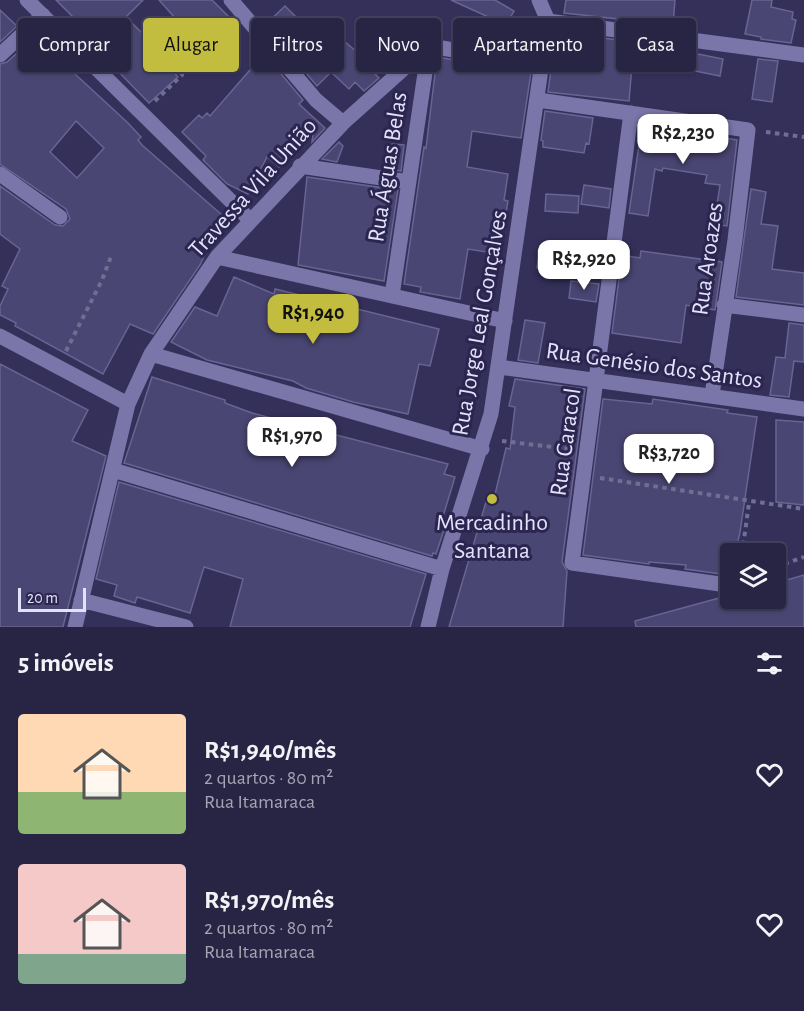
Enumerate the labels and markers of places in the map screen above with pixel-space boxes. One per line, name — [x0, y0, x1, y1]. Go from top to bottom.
pin: R$2,230 — [628, 114, 738, 165]
pin: R$2,920 — [529, 240, 639, 291]
pin: R$1,940 — [258, 294, 368, 345]
pin: R$1,970 — [237, 417, 347, 468]
pin: R$3,720 — [614, 434, 724, 485]
marker: Mercadinho Santana — [485, 492, 499, 506]
place label: Mercadinho Santana — [436, 511, 548, 563]

